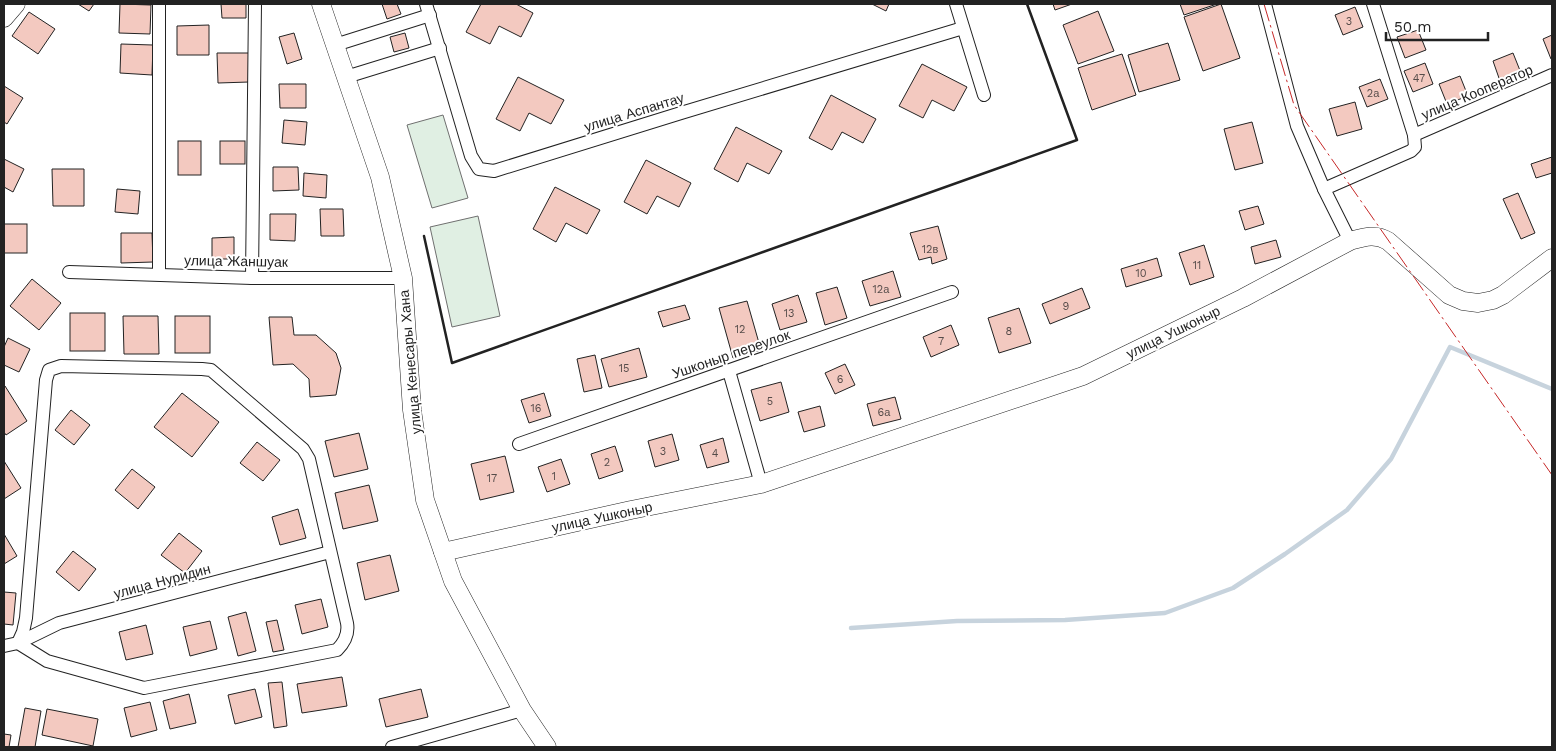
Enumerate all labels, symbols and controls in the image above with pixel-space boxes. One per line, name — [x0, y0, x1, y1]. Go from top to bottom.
scale bar — [1386, 10, 1488, 42]
house number: 3 — [1346, 15, 1352, 28]
text: 50 m — [1394, 18, 1431, 36]
street label: улица Кооператор — [1419, 61, 1535, 123]
house number: 47 — [1413, 72, 1425, 85]
house number: 2а — [1367, 87, 1380, 100]
street label: улица Аспантау — [582, 89, 686, 135]
house number: 12в — [922, 243, 938, 256]
street label: улица Жаншуак — [184, 252, 289, 270]
house number: 11 — [1193, 259, 1201, 272]
house number: 10 — [1135, 267, 1147, 280]
house number: 12а — [873, 283, 890, 296]
street label: улица Кенесары Хана — [396, 289, 424, 435]
house number: 9 — [1063, 300, 1070, 313]
street label: улица Ушконыр — [1123, 302, 1223, 362]
house number: 13 — [784, 307, 794, 320]
house number: 12 — [735, 323, 745, 336]
house number: 8 — [1006, 325, 1013, 338]
street label: Ушконыр переулок — [670, 326, 793, 382]
house number: 7 — [938, 335, 944, 348]
house number: 15 — [619, 362, 629, 375]
house number: 6 — [837, 373, 844, 386]
house number: 5 — [767, 395, 773, 408]
house number: 16 — [531, 402, 542, 415]
house number: 6а — [878, 406, 891, 419]
house number: 3 — [660, 445, 666, 458]
house number: 4 — [712, 447, 719, 460]
house number: 2 — [604, 456, 610, 469]
house number: 1 — [552, 470, 556, 483]
house number: 17 — [487, 472, 497, 485]
street label: улица Ушконыр — [550, 498, 654, 535]
street label: улица Нуридин — [112, 560, 212, 602]

